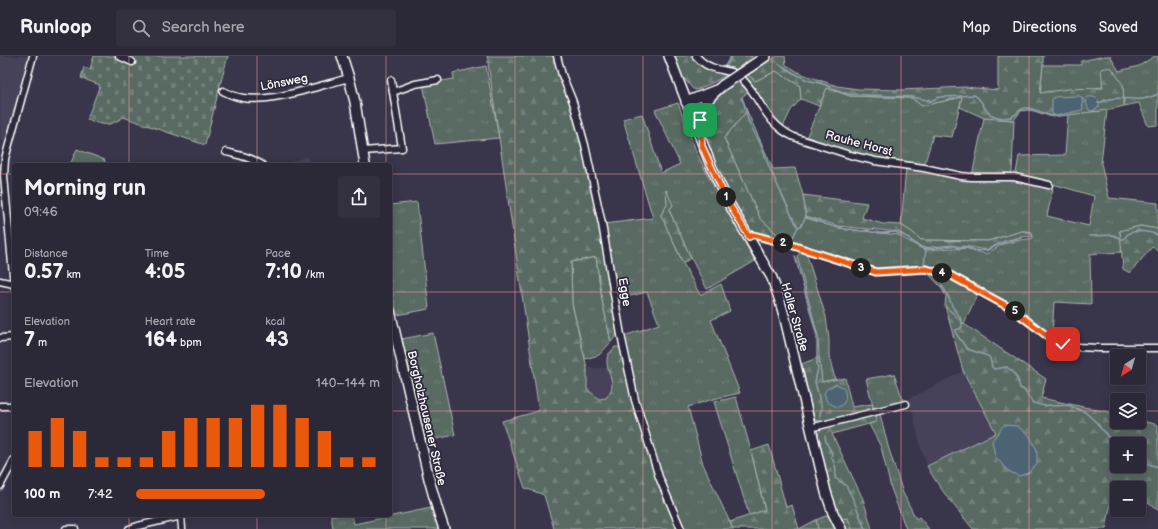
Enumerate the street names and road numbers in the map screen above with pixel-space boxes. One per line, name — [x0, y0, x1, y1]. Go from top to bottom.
street label: Lönsweg — [259, 71, 309, 94]
street label: Rauhe Horst — [824, 127, 894, 160]
street label: Egge — [615, 277, 634, 308]
street label: Haller Straße — [778, 281, 812, 353]
street label: Borgholzhausener Straße — [404, 349, 449, 487]

